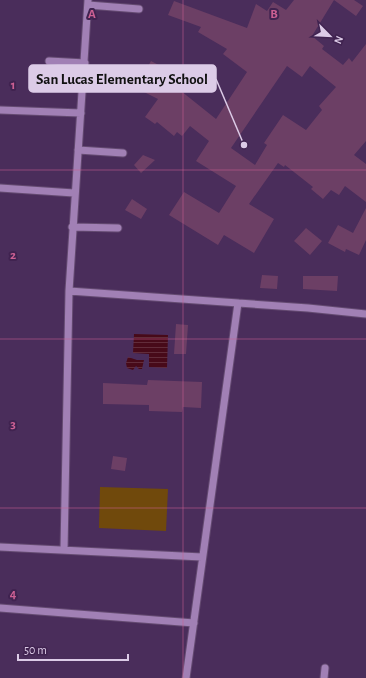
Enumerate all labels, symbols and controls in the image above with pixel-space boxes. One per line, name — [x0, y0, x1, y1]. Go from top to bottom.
text: A — [88, 8, 96, 21]
text: B — [270, 8, 278, 21]
north arrow — [310, 16, 350, 56]
text: N — [332, 34, 345, 46]
callout: San Lucas Elementary School — [29, 65, 216, 92]
text: San Lucas Elementary School — [36, 72, 208, 87]
text: 1 — [11, 79, 15, 92]
text: 2 — [10, 249, 16, 262]
text: 3 — [10, 418, 16, 431]
text: 4 — [10, 588, 17, 601]
scale bar — [18, 636, 128, 662]
text: 50 m — [24, 644, 47, 656]

